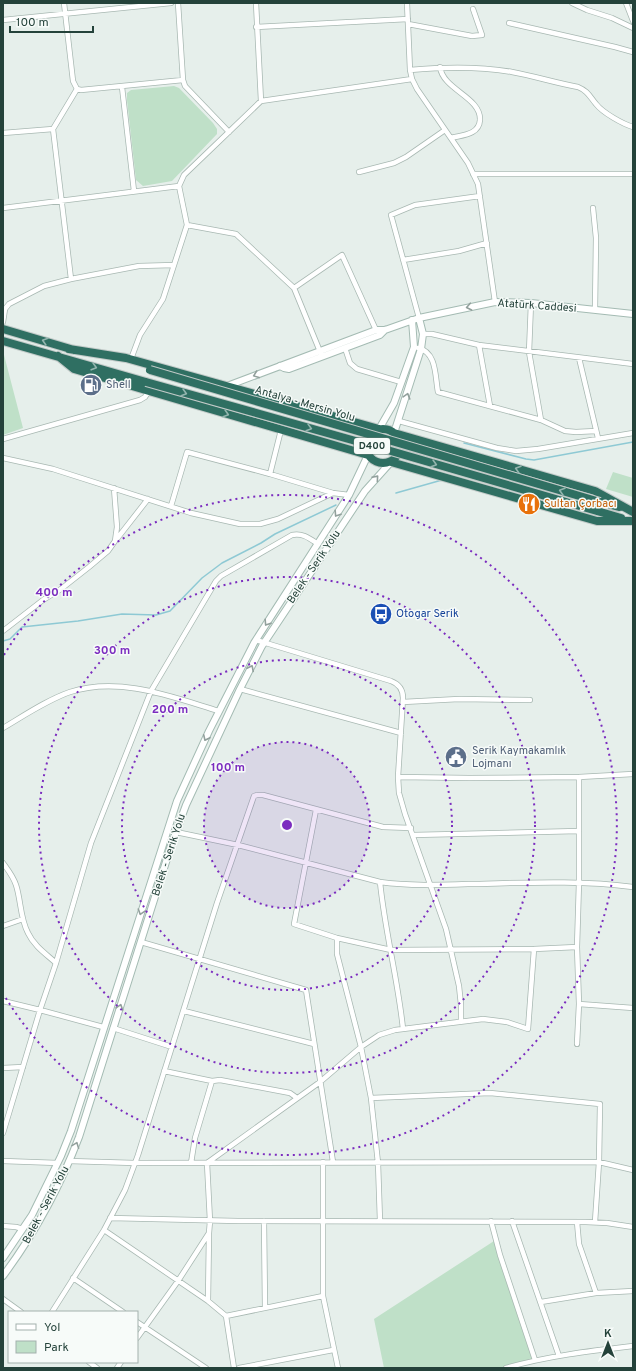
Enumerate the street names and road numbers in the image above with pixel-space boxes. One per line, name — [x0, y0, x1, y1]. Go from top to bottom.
street label: Atatürk Caddesi — [497, 296, 577, 316]
street label: Antalya - Mersin Yolu — [253, 383, 357, 425]
road number: D400 — [354, 438, 390, 454]
street label: Belek - Serik Yolu — [284, 527, 344, 607]
street label: Belek - Serik Yolu — [149, 812, 189, 898]
street label: Belek - Serik Yolu — [20, 1164, 72, 1246]

